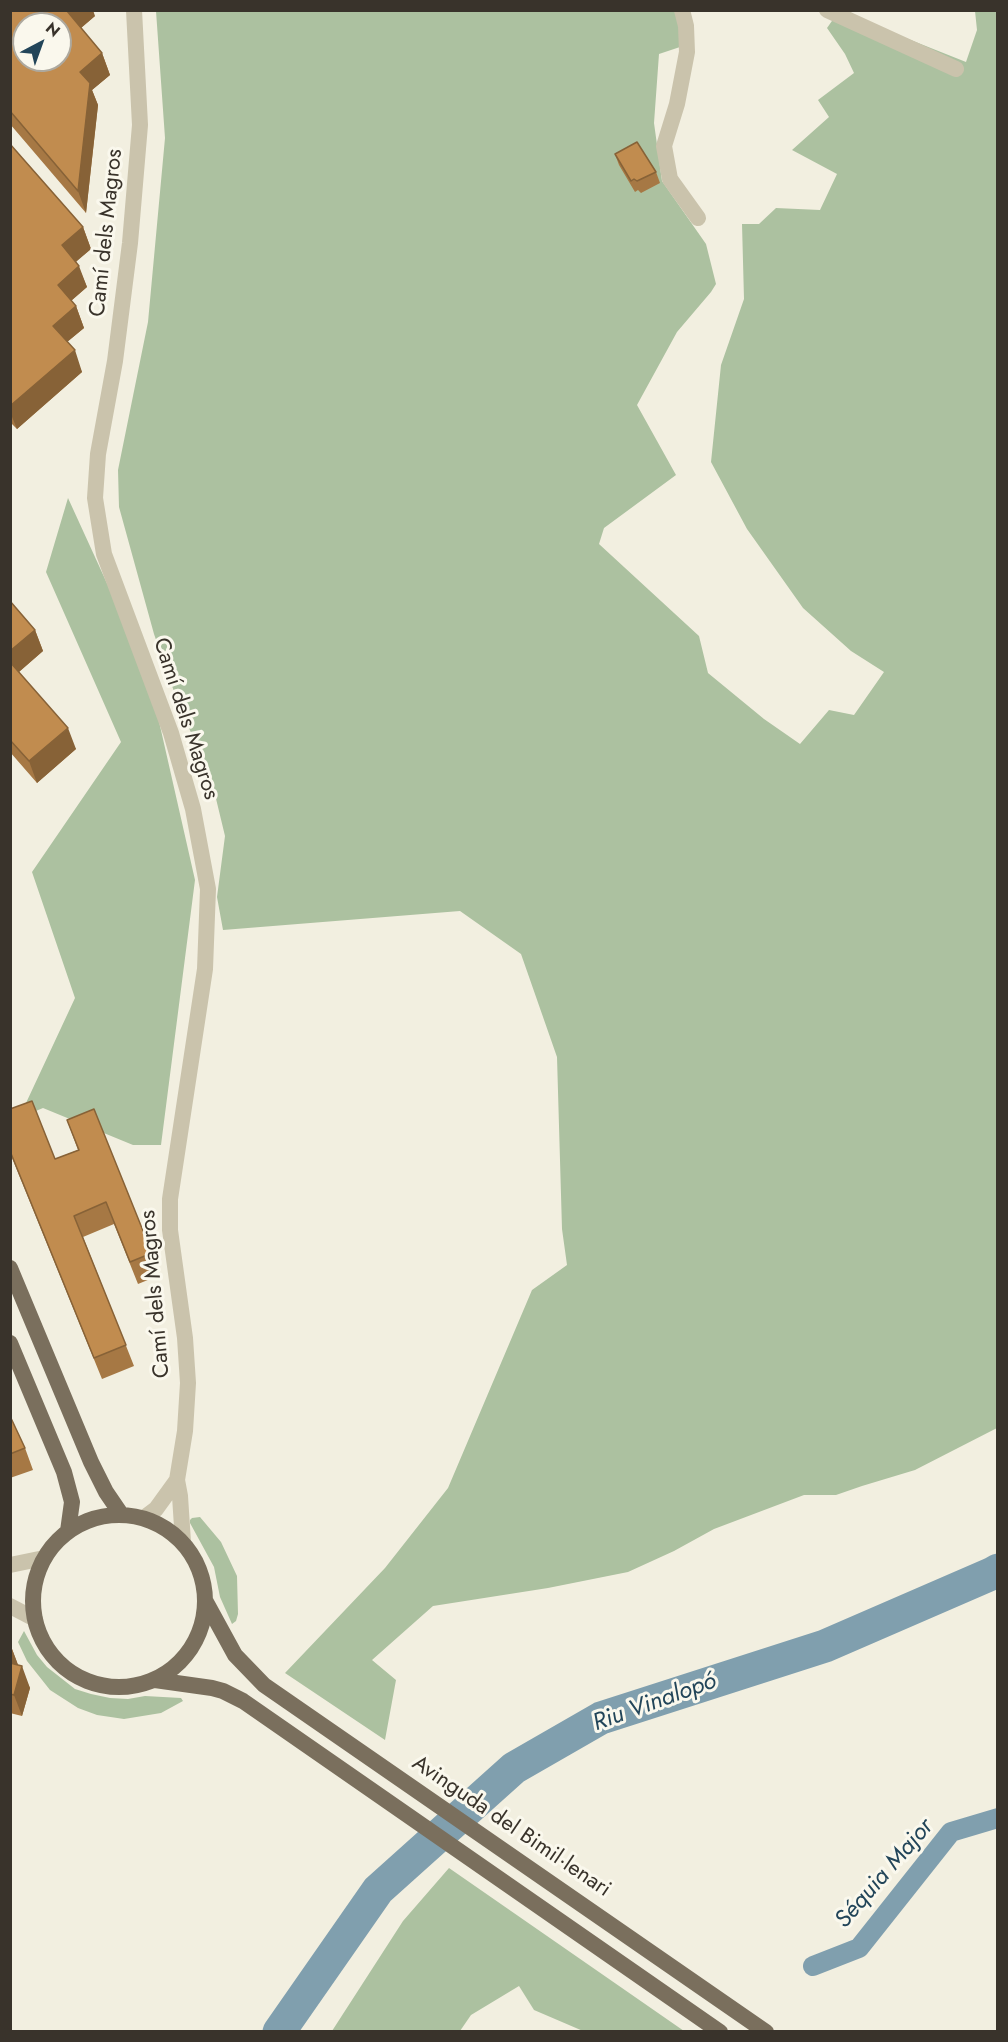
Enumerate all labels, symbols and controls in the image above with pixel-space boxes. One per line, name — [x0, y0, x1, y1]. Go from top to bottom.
north arrow — [12, 12, 72, 72]
text: N — [40, 17, 65, 42]
street label: Camí dels Magros — [85, 148, 129, 318]
street label: Camí dels Magros — [146, 635, 224, 803]
street label: Camí dels Magros — [136, 1209, 176, 1379]
water label: Riu Vinalopó — [589, 1667, 721, 1739]
street label: Avinguda del Bimil·lenari — [407, 1751, 615, 1903]
water label: Séquia Major — [830, 1813, 940, 1935]

